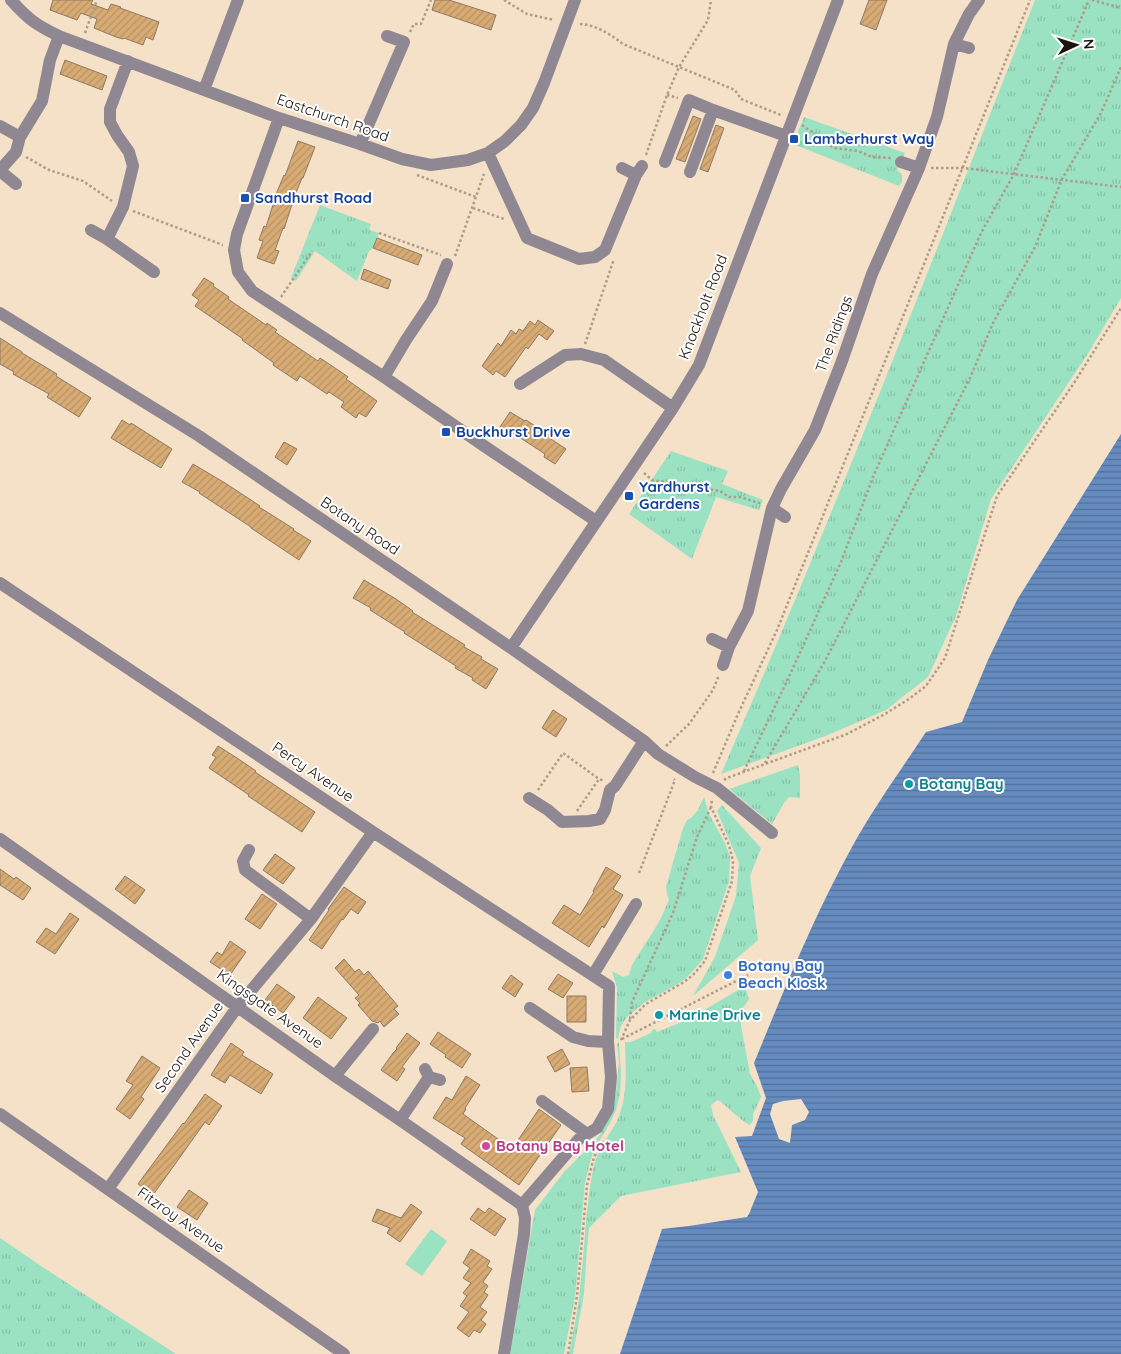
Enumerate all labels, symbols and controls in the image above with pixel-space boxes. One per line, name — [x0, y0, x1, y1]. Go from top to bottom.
north arrow — [1051, 20, 1101, 70]
text: N — [1080, 38, 1098, 50]
street label: Eastchurch Road — [275, 89, 392, 146]
place label: Lamberhurst Way — [804, 129, 934, 148]
marker: Lamberhurst Way — [788, 133, 800, 145]
place label: Sandhurst Road — [255, 188, 372, 207]
marker: Sandhurst Road — [239, 192, 251, 204]
street label: Knockholt Road — [674, 252, 731, 362]
street label: The Ridings — [811, 293, 856, 375]
place label: Buckhurst Drive — [456, 422, 571, 441]
marker: Buckhurst Drive — [440, 426, 452, 438]
place label: Yardhurst Gardens — [639, 477, 710, 513]
marker: Yardhurst Gardens — [623, 490, 635, 502]
street label: Botany Road — [317, 492, 403, 559]
street label: Percy Avenue — [269, 737, 358, 806]
place label: Botany Bay — [919, 774, 1004, 793]
marker: Botany Bay — [903, 778, 915, 790]
place label: Botany Bay Beach Kiosk — [738, 956, 825, 992]
street label: Kingsgate Avenue — [213, 965, 327, 1052]
marker: Botany Bay Beach Kiosk — [722, 969, 734, 981]
street label: Second Avenue — [150, 997, 227, 1096]
place label: Marine Drive — [669, 1005, 761, 1024]
marker: Marine Drive — [653, 1009, 665, 1021]
place label: Botany Bay Hotel — [496, 1136, 624, 1155]
marker: Botany Bay Hotel — [480, 1140, 492, 1152]
street label: Fitzroy Avenue — [134, 1182, 229, 1257]

